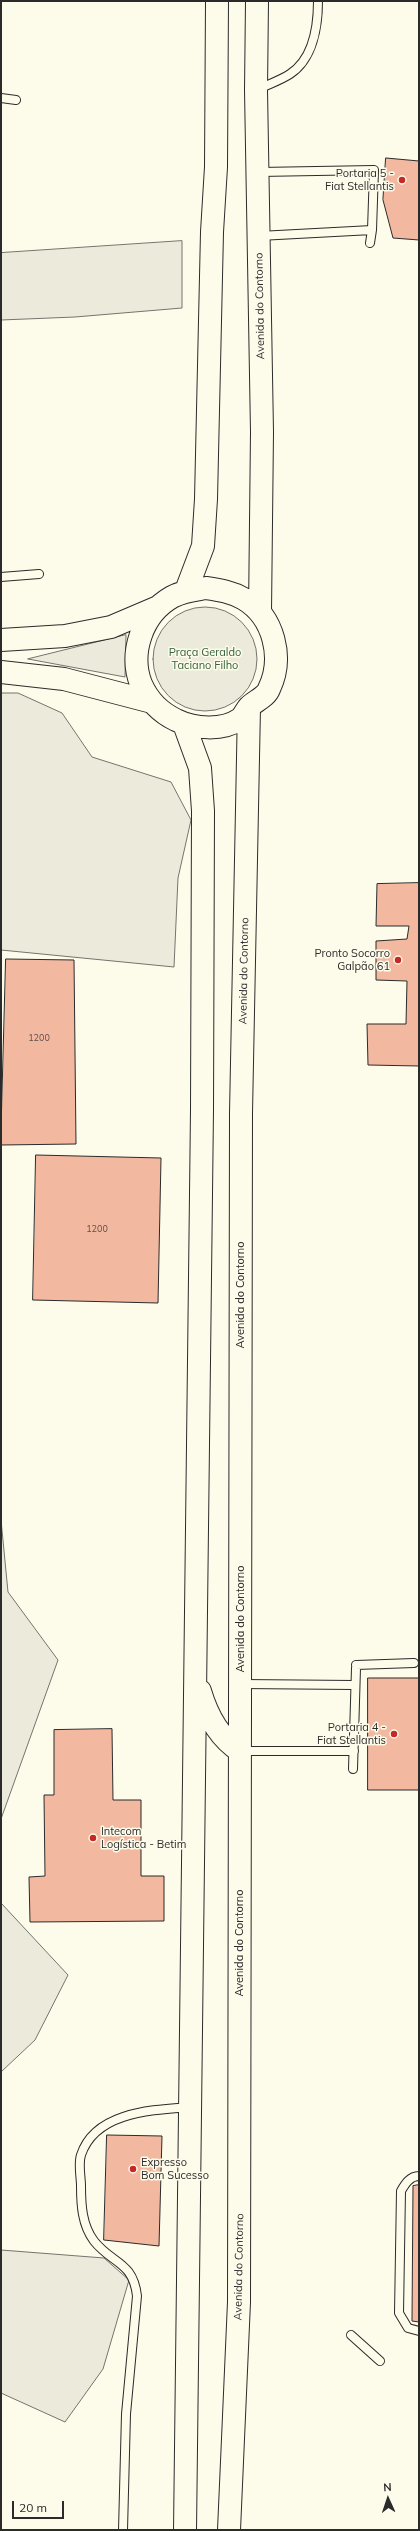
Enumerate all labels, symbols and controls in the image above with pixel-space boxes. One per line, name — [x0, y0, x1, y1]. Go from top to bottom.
place label: Portaria 5 - Fiat Stellantis — [325, 167, 394, 193]
marker: Portaria 5 - Fiat Stellantis — [397, 175, 407, 185]
street label: Avenida do Contorno — [252, 252, 268, 360]
park label: Praça Geraldo Taciano Filho — [169, 646, 241, 672]
street label: Avenida do Contorno — [236, 917, 252, 1025]
place label: Pronto Socorro Galpão 61 — [314, 947, 390, 973]
marker: Pronto Socorro Galpão 61 — [393, 955, 403, 965]
house number: 1200 — [28, 1033, 50, 1043]
house number: 1200 — [86, 1224, 108, 1234]
street label: Avenida do Contorno — [234, 1241, 248, 1349]
street label: Avenida do Contorno — [234, 1565, 248, 1673]
place label: Portaria 4 - Fiat Stellantis — [317, 1721, 386, 1747]
marker: Portaria 4 - Fiat Stellantis — [389, 1729, 399, 1739]
place label: Intecom Logística - Betim — [101, 1825, 186, 1851]
marker: Intecom Logística - Betim — [88, 1833, 98, 1843]
street label: Avenida do Contorno — [233, 1889, 247, 1997]
place label: Expresso Bom Sucesso — [141, 2156, 209, 2182]
marker: Expresso Bom Sucesso — [128, 2164, 138, 2174]
street label: Avenida do Contorno — [231, 2213, 247, 2321]
north arrow — [368, 2479, 408, 2519]
text: N — [383, 2480, 392, 2494]
scale bar — [14, 2493, 66, 2519]
text: 20 m — [19, 2500, 47, 2515]

